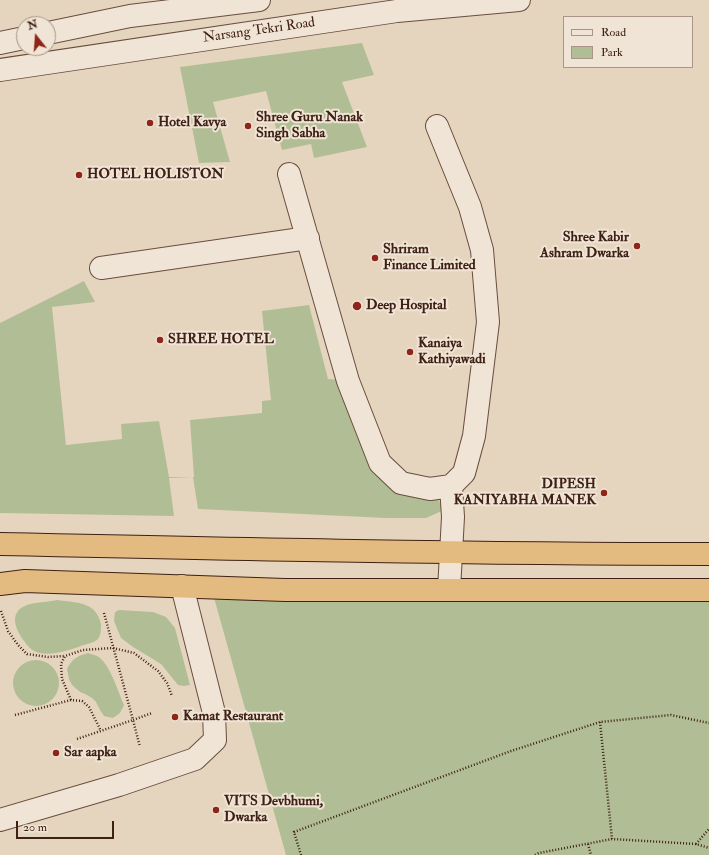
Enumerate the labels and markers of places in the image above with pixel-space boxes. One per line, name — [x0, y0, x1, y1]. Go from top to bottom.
place label: Shree Guru Nanak Singh Sabha — [256, 110, 363, 142]
place label: Hotel Kavya — [158, 115, 226, 131]
marker: Hotel Kavya — [145, 118, 155, 128]
marker: Shree Guru Nanak Singh Sabha — [243, 121, 253, 131]
place label: HOTEL HOLISTON — [87, 167, 224, 183]
marker: HOTEL HOLISTON — [74, 170, 84, 180]
place label: Shree Kabir Ashram Dwarka — [540, 230, 629, 262]
marker: Shree Kabir Ashram Dwarka — [632, 241, 642, 251]
place label: Shriram Finance Limited — [383, 242, 476, 274]
marker: Shriram Finance Limited — [370, 253, 380, 263]
place label: Deep Hospital — [366, 298, 446, 314]
marker: Deep Hospital — [351, 300, 363, 312]
place label: SHREE HOTEL — [168, 332, 274, 348]
marker: SHREE HOTEL — [155, 335, 165, 345]
place label: Kanaiya Kathiyawadi — [418, 336, 486, 368]
marker: Kanaiya Kathiyawadi — [405, 347, 415, 357]
place label: DIPESH KANIYABHA MANEK — [454, 477, 596, 510]
marker: DIPESH KANIYABHA MANEK — [599, 488, 609, 498]
place label: Kamat Restaurant — [183, 709, 283, 725]
marker: Kamat Restaurant — [170, 712, 180, 722]
place label: Sar aapka — [64, 745, 117, 761]
marker: Sar aapka — [51, 748, 61, 758]
place label: VITS Devbhumi, Dwarka — [224, 794, 323, 826]
marker: VITS Devbhumi, Dwarka — [211, 805, 221, 815]

